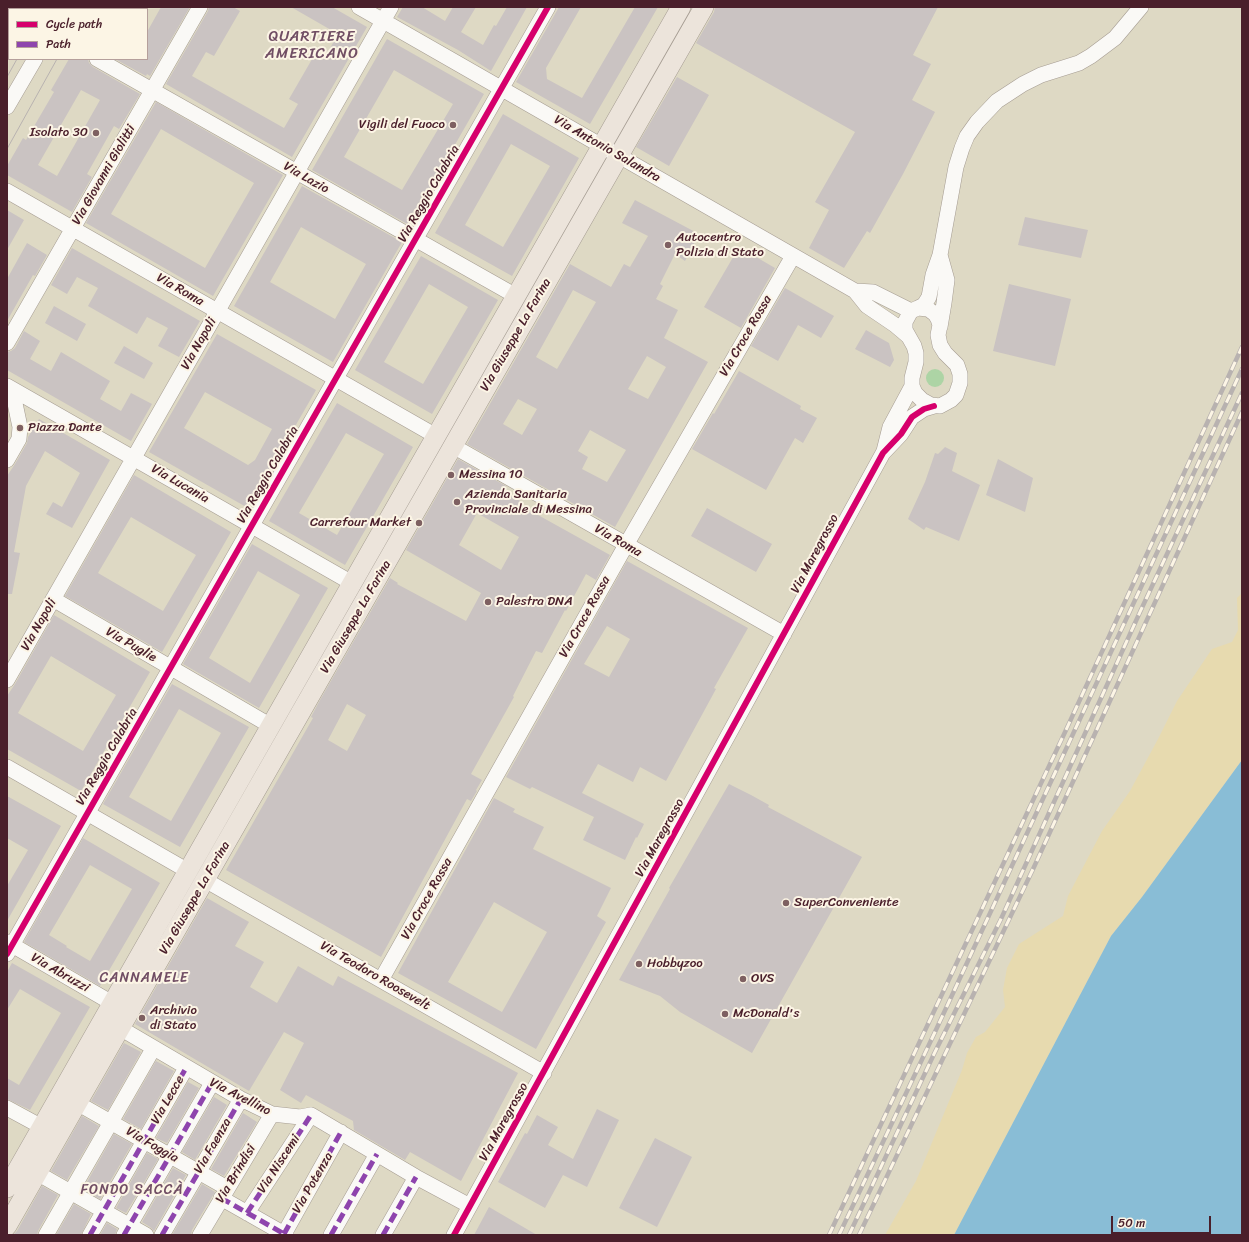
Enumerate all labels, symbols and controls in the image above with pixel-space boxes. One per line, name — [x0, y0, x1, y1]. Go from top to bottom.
legend — [8, 8, 148, 60]
text: Cycle path — [46, 13, 102, 35]
district label: QUARTIERE AMERICANO — [266, 28, 358, 63]
text: Path — [46, 33, 71, 55]
street label: Via Antonio Salandra — [551, 112, 663, 186]
place label: Vigili del Fuoco — [359, 117, 445, 133]
marker: Vigili del Fuoco — [448, 120, 458, 130]
street label: Via Giovanni Giolitti — [69, 122, 139, 228]
place label: Isolato 30 — [30, 125, 88, 141]
marker: Isolato 30 — [91, 128, 101, 138]
street label: Via Reggio Calabria — [395, 143, 463, 245]
street label: Via Lazio — [280, 159, 332, 197]
place label: Autocentro Polizia di Stato — [676, 230, 764, 261]
marker: Autocentro Polizia di Stato — [663, 240, 673, 250]
street label: Via Roma — [153, 270, 207, 310]
street label: Via Giuseppe La Farina — [477, 276, 555, 394]
street label: Via Croce Rossa — [717, 293, 775, 379]
street label: Via Napoli — [178, 315, 220, 373]
place label: Piazza Dante — [28, 420, 102, 436]
marker: Piazza Dante — [15, 423, 25, 433]
street label: Via Reggio Calabria — [234, 424, 302, 526]
street label: Via Lucania — [148, 461, 212, 507]
place label: Messina 10 — [459, 467, 523, 483]
marker: Messina 10 — [446, 470, 456, 480]
place label: Azienda Sanitaria Provinciale di Messina — [465, 487, 592, 518]
marker: Azienda Sanitaria Provinciale di Messina — [452, 497, 462, 507]
street label: Via Maregrosso — [788, 512, 842, 596]
place label: Carrefour Market — [310, 515, 411, 531]
marker: Carrefour Market — [414, 518, 424, 528]
street label: Via Roma — [591, 521, 645, 561]
street label: Via Giuseppe La Farina — [317, 558, 395, 676]
street label: Via Croce Rossa — [556, 574, 614, 660]
place label: Palestra DNA — [496, 594, 573, 610]
street label: Via Napoli — [18, 596, 60, 654]
marker: Palestra DNA — [483, 597, 493, 607]
street label: Via Puglie — [103, 624, 159, 666]
street label: Via Reggio Calabria — [73, 706, 141, 808]
street label: Via Maregrosso — [632, 796, 688, 880]
street label: Via Giuseppe La Farina — [156, 839, 234, 957]
street label: Via Croce Rossa — [398, 856, 456, 942]
place label: SuperConveniente — [794, 895, 899, 911]
marker: SuperConveniente — [781, 898, 791, 908]
street label: Via Teodoro Roosevelt — [317, 938, 433, 1014]
street label: Via Abruzzi — [28, 950, 92, 996]
place label: Hobbyzoo — [647, 956, 703, 972]
marker: Hobbyzoo — [634, 959, 644, 969]
district label: CANNAMELE — [99, 970, 189, 986]
place label: OVS — [751, 971, 775, 987]
marker: OVS — [738, 974, 748, 984]
place label: Archivio di Stato — [150, 1003, 197, 1034]
place label: McDonald's — [733, 1006, 799, 1022]
marker: McDonald's — [720, 1009, 730, 1019]
marker: Archivio di Stato — [137, 1013, 147, 1023]
street label: Via Lecce — [148, 1073, 188, 1127]
street label: Via Avellino — [207, 1075, 273, 1119]
street label: Via Maregrosso — [476, 1080, 532, 1164]
street label: Via Faenza — [191, 1116, 235, 1176]
street label: Via Foggia — [123, 1124, 181, 1166]
street label: Via Niscemi — [254, 1132, 304, 1196]
street label: Via Brindisi — [212, 1142, 260, 1206]
street label: Via Potenza — [289, 1150, 337, 1216]
district label: FONDO SACCÀ — [81, 1182, 183, 1198]
scale bar — [1113, 1208, 1213, 1234]
text: 50 m — [1118, 1212, 1145, 1234]

